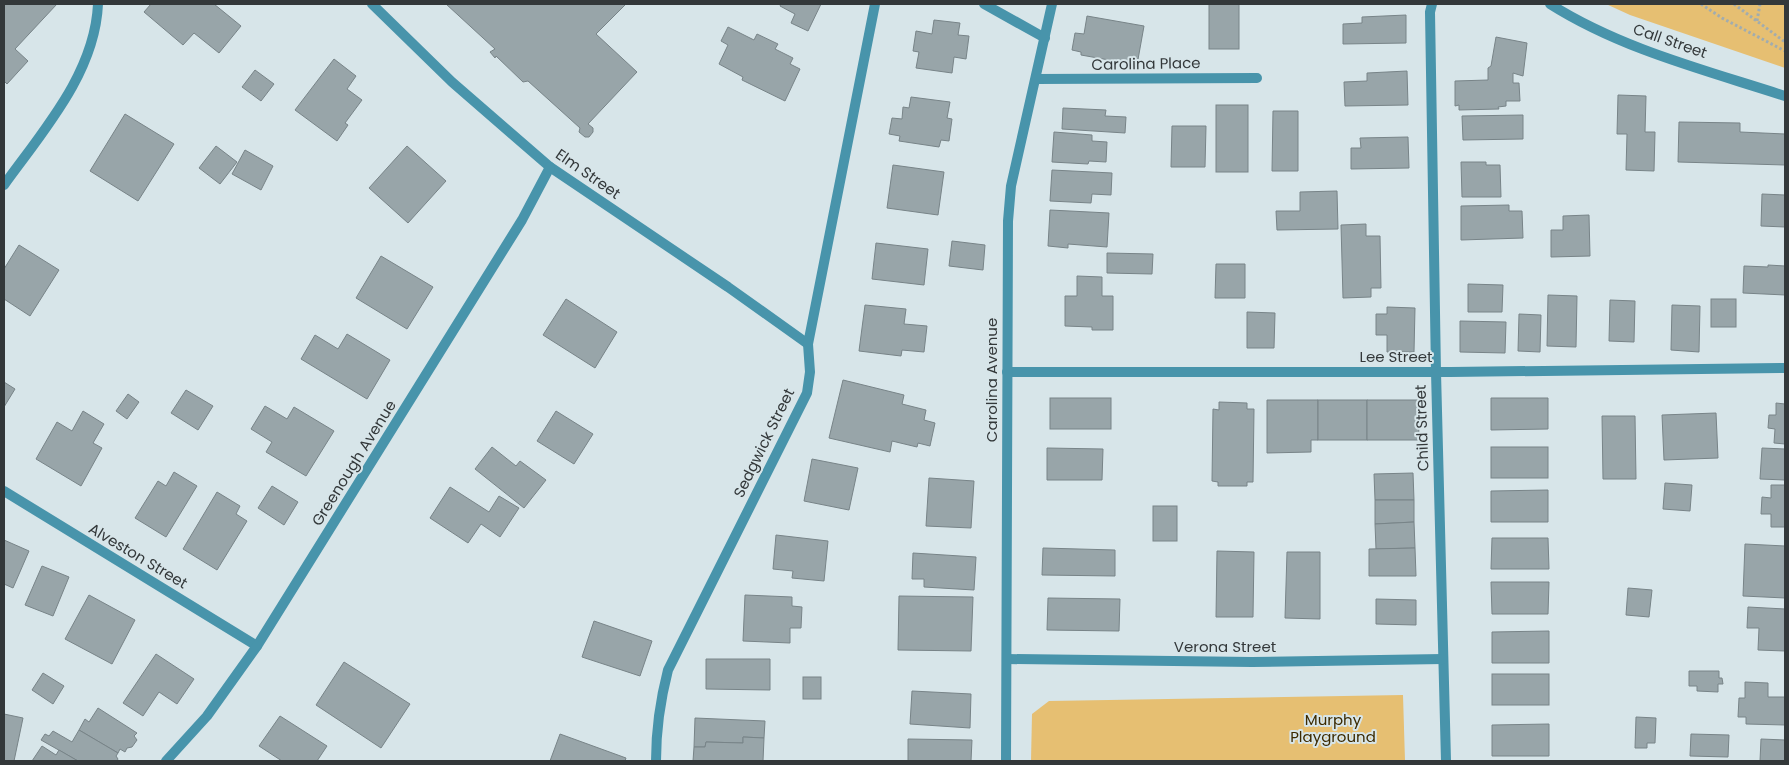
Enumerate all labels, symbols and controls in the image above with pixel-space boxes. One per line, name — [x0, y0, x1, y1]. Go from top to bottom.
street label: Call Street — [1630, 18, 1710, 63]
street label: Carolina Place — [1091, 52, 1201, 75]
street label: Elm Street — [552, 144, 625, 204]
street label: Carolina Avenue — [981, 318, 1002, 442]
street label: Lee Street — [1359, 346, 1433, 367]
street label: Child Street — [1409, 384, 1434, 472]
street label: Sedgwick Street — [728, 385, 799, 501]
street label: Greenough Avenue — [306, 396, 401, 530]
street label: Alveston Street — [85, 518, 192, 593]
street label: Verona Street — [1174, 636, 1276, 657]
park label: Murphy Playground — [1290, 709, 1376, 747]

